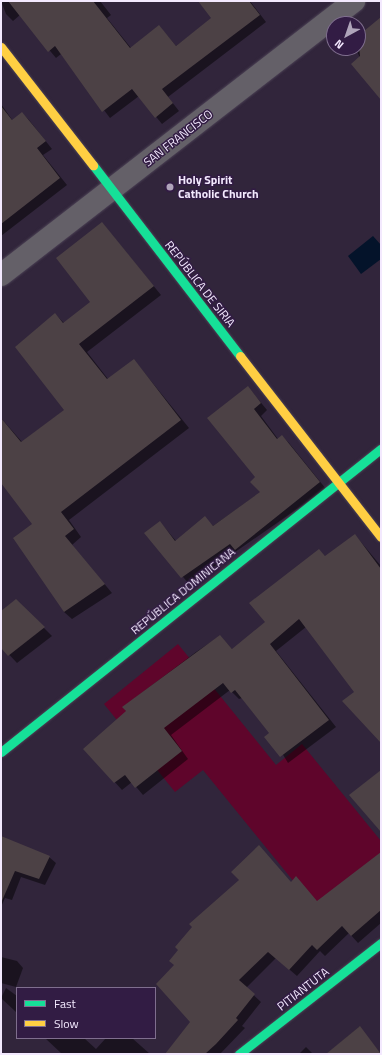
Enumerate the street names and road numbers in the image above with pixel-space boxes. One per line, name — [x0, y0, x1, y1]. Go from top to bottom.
street label: SAN FRANCISCO — [141, 107, 215, 169]
street label: REPÚBLICA DE SIRIA — [162, 238, 238, 330]
street label: REPÚBLICA DOMINICANA — [128, 545, 238, 637]
street label: PITIANTUTA — [274, 964, 332, 1014]

